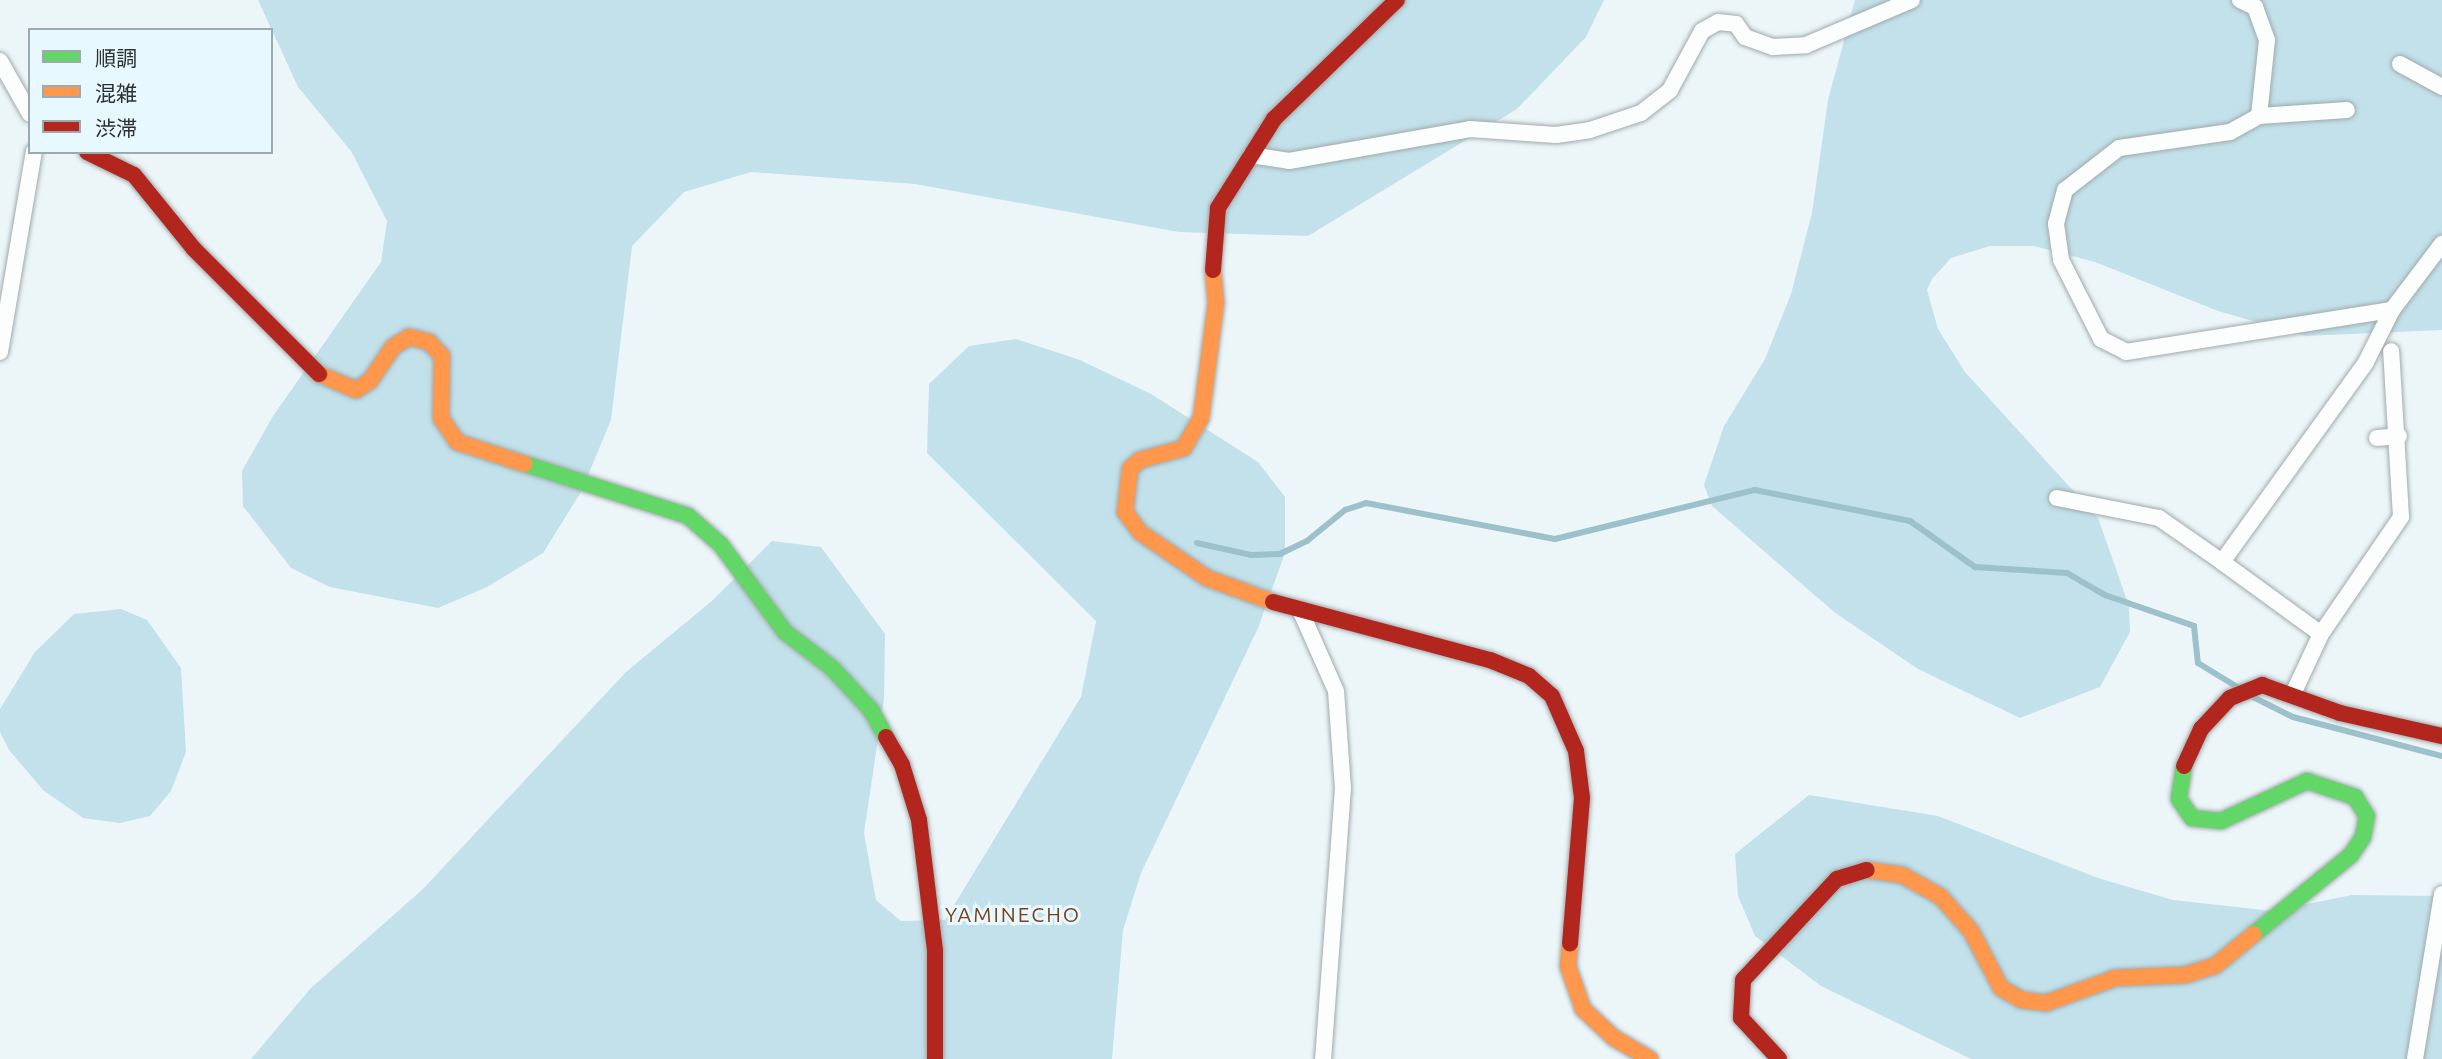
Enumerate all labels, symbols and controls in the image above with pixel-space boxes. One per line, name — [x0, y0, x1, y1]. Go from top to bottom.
legend — [28, 28, 273, 154]
text: 順調 — [95, 46, 137, 70]
text: 混雑 — [95, 81, 137, 105]
text: 渋滞 — [95, 116, 137, 140]
district label: YAMINECHO — [946, 901, 1080, 927]

